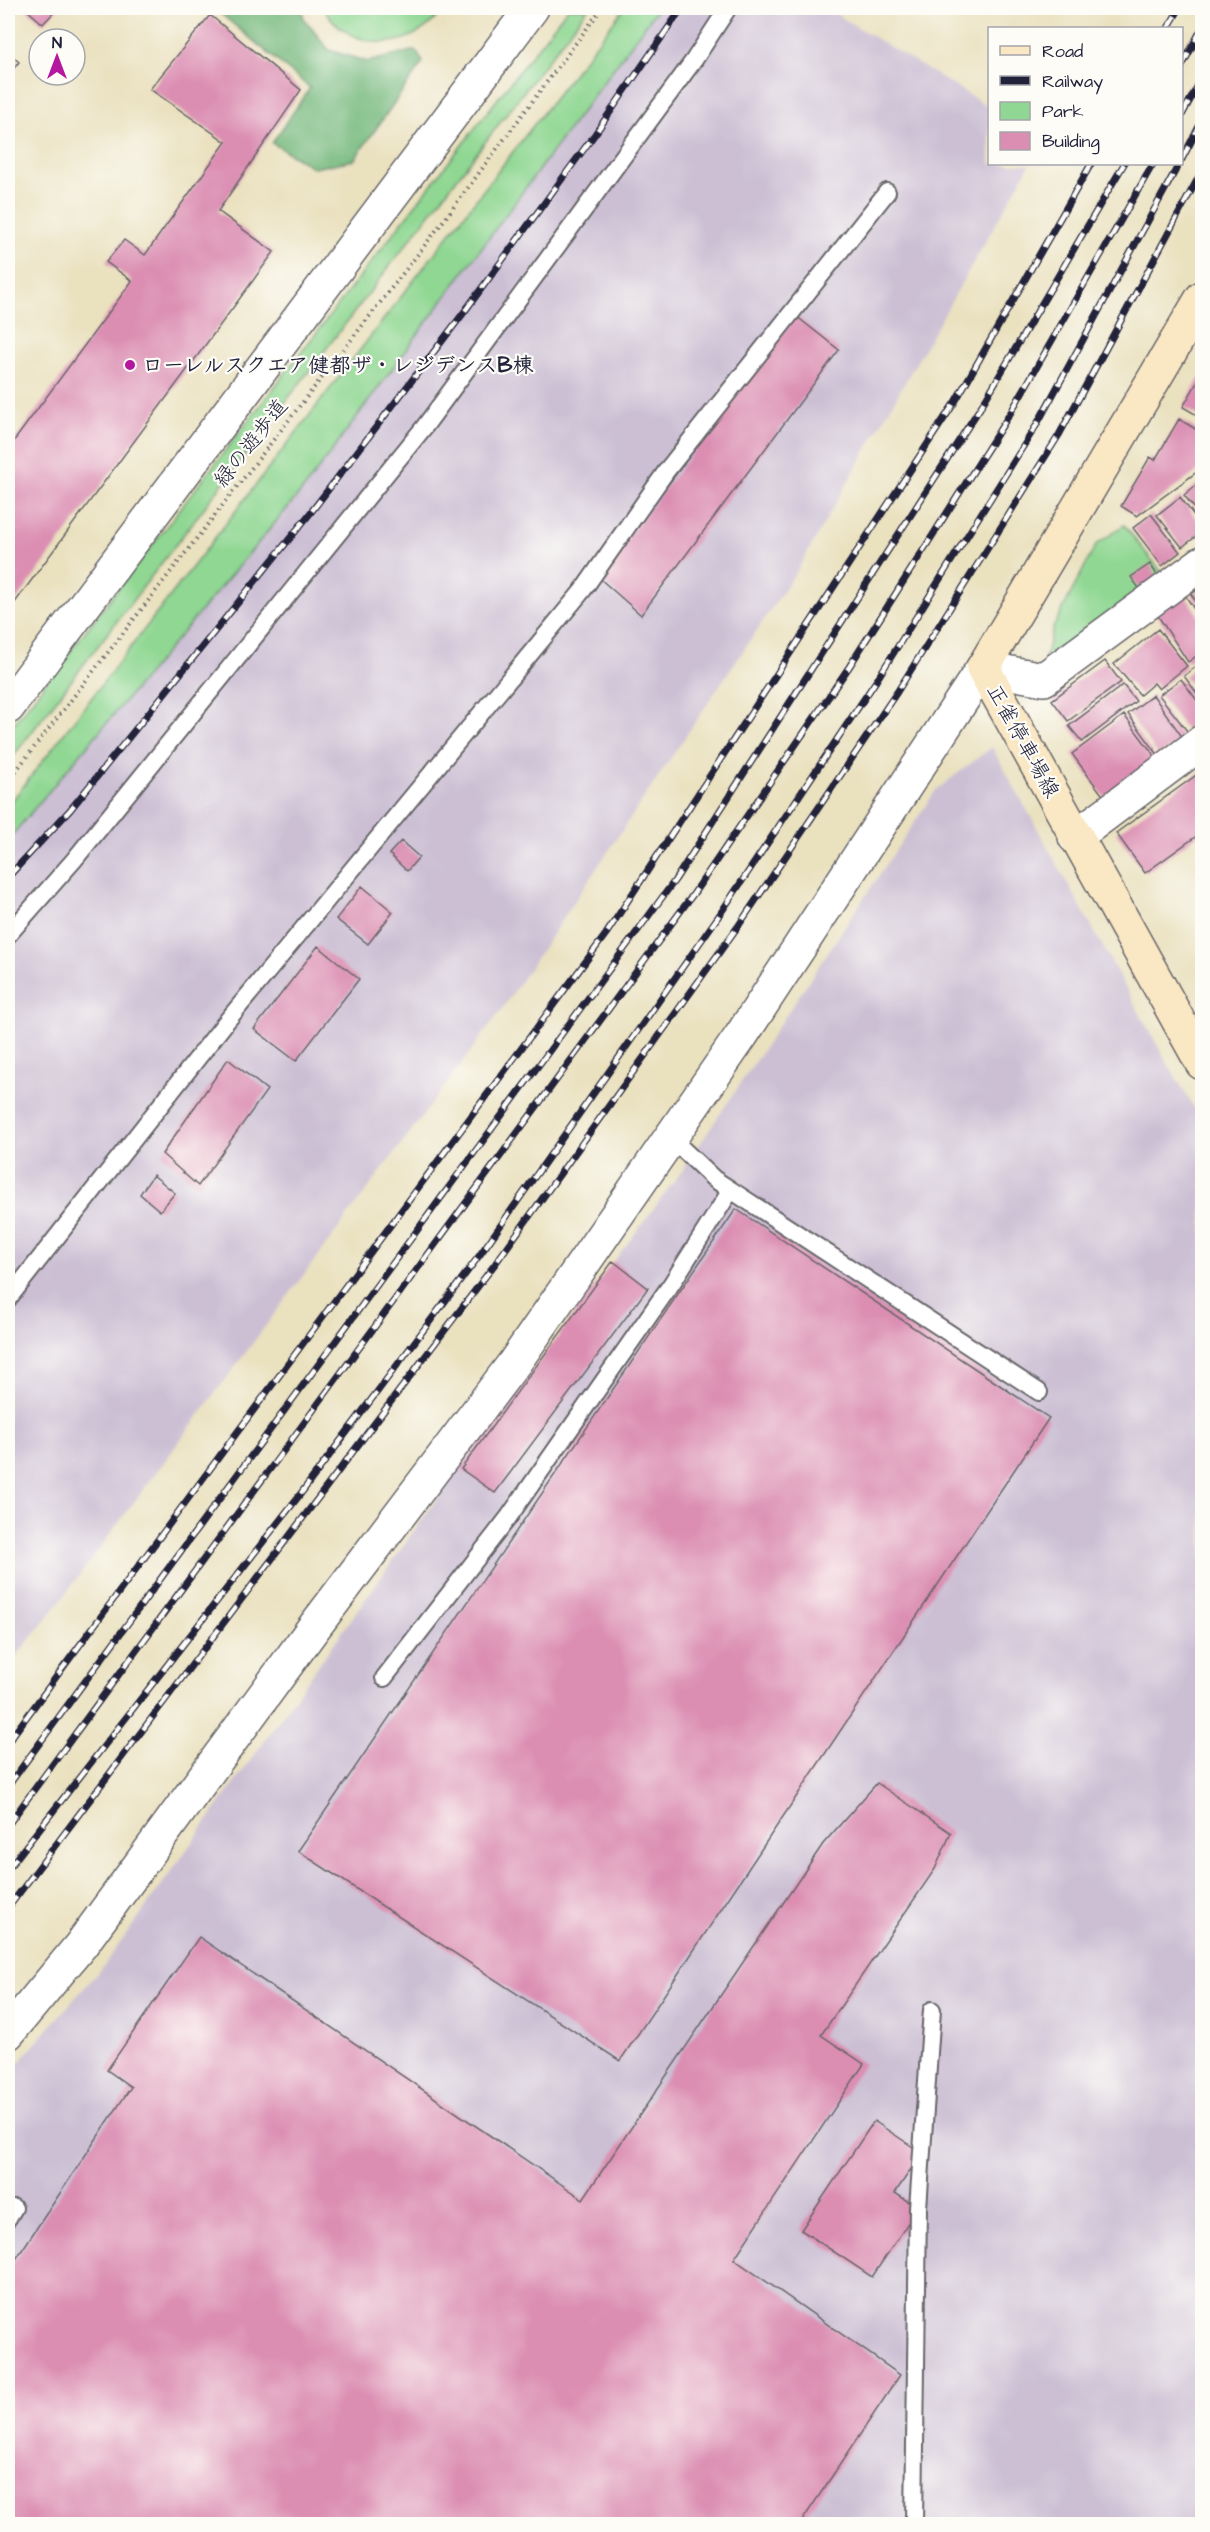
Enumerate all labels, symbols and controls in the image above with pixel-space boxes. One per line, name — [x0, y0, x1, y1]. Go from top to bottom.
north arrow — [27, 27, 87, 87]
legend — [988, 27, 1183, 165]
text: N — [52, 32, 62, 54]
text: Road — [1042, 39, 1083, 64]
text: Railway — [1042, 69, 1103, 95]
text: Park — [1042, 99, 1084, 124]
text: Building — [1042, 129, 1100, 155]
place label: ローレルスクエア健都ザ・レジデンスB棟 — [142, 351, 533, 380]
marker: ローレルスクエア健都ザ・レジデンスB棟 — [123, 358, 137, 372]
street label: 緑の遊歩道 — [207, 393, 295, 493]
street label: 正雀停車場線 — [980, 679, 1066, 803]

